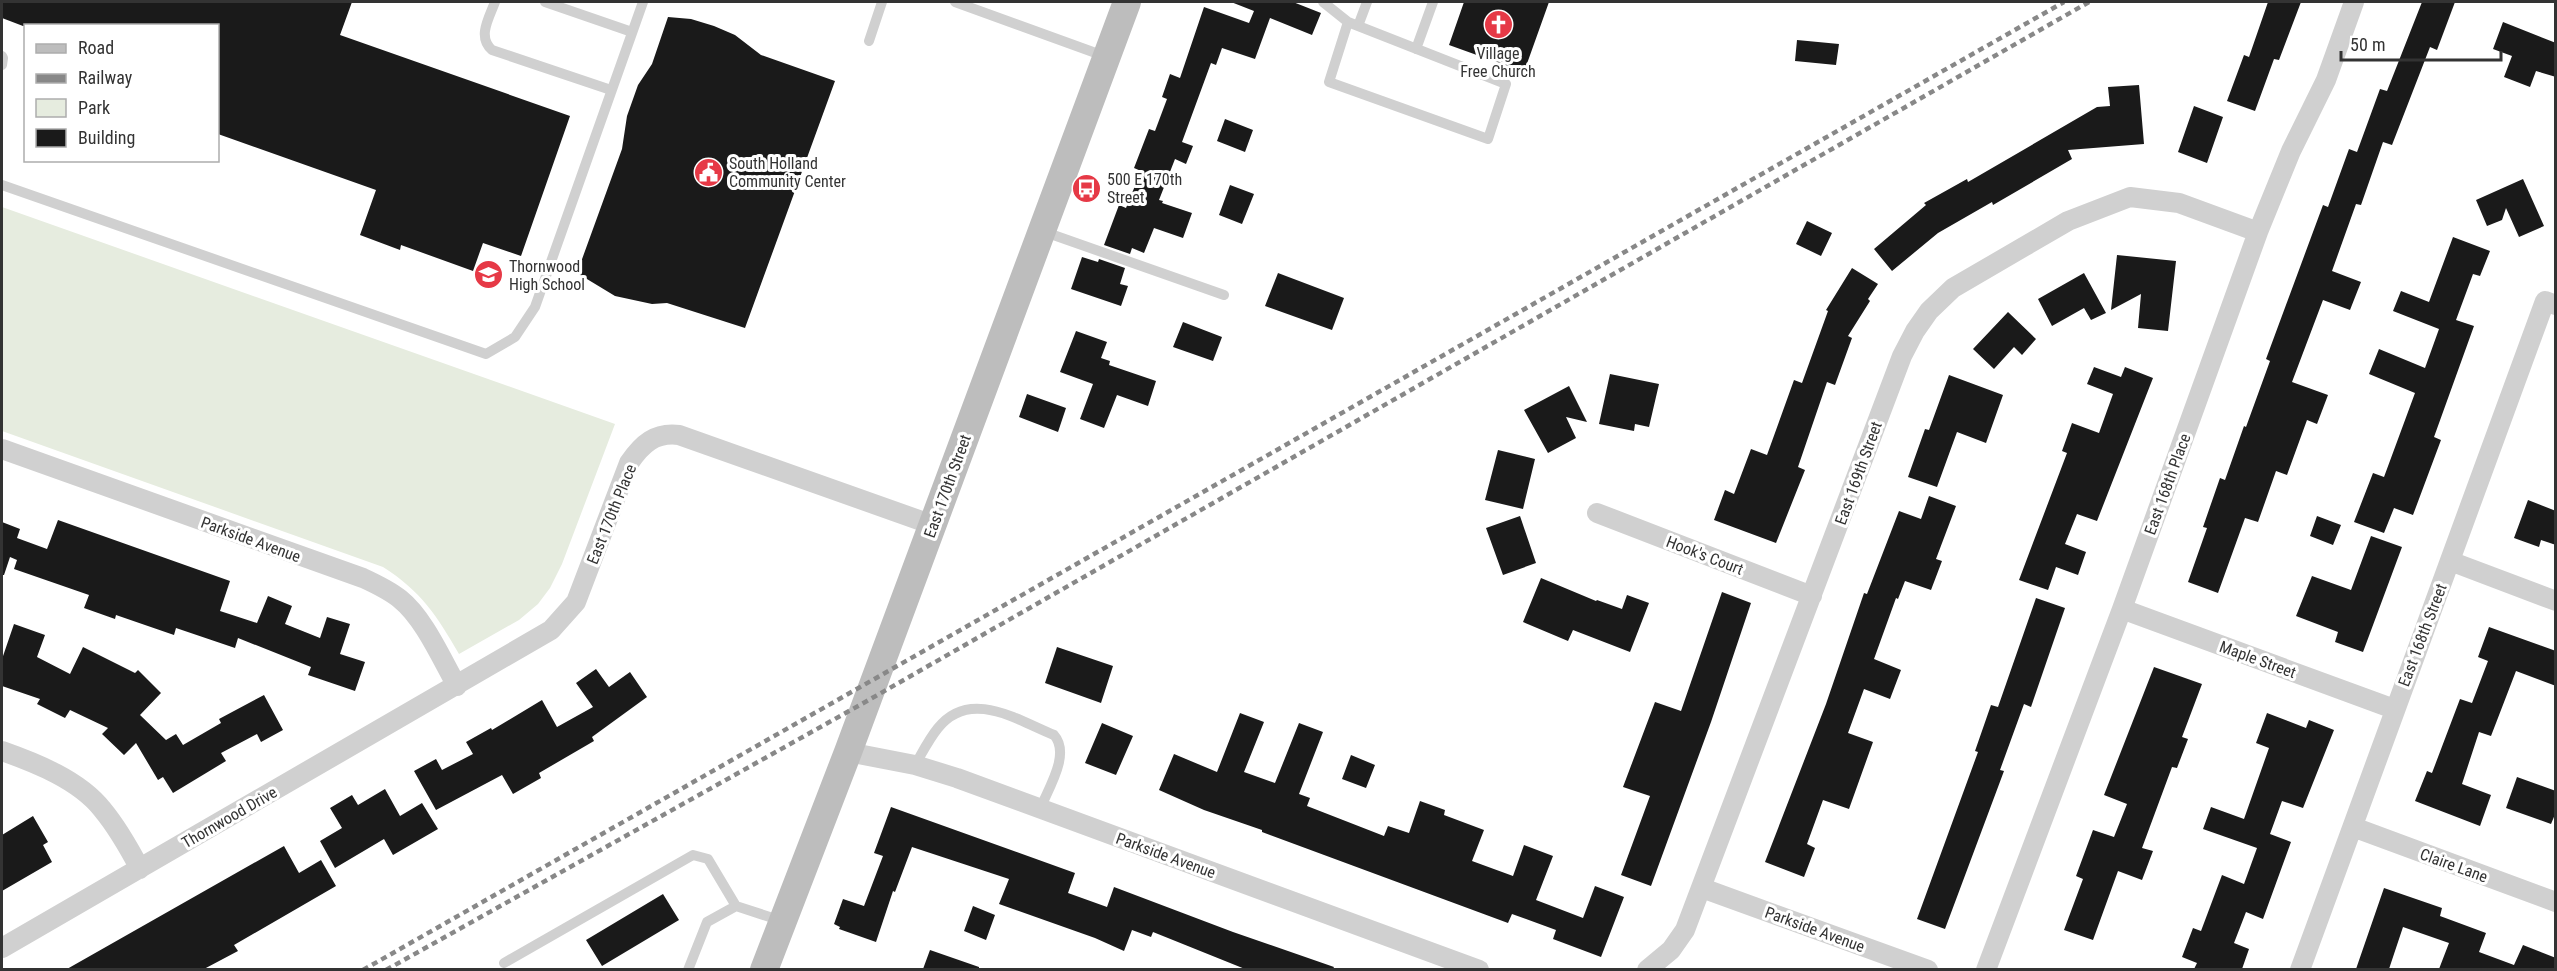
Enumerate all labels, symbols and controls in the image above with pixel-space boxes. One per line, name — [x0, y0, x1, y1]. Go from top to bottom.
church icon: Village Free Church — [1482, 9, 1514, 41]
legend — [24, 24, 219, 162]
scale bar — [2341, 24, 2502, 62]
text: 50 m — [2350, 34, 2385, 55]
text: Road — [78, 37, 114, 58]
place label: Village Free Church — [1460, 44, 1536, 81]
text: Railway — [78, 67, 133, 88]
text: Park — [78, 97, 110, 118]
text: Building — [78, 127, 135, 148]
place label: South Holland Community Center — [729, 154, 846, 191]
public building icon: South Holland Community Center — [692, 156, 724, 188]
place label: 500 E 170th Street — [1107, 170, 1182, 207]
bus stop icon: 500 E 170th Street — [1070, 172, 1102, 204]
place label: Thornwood High School — [509, 257, 585, 294]
school or university icon: Thornwood High School — [472, 259, 504, 291]
street label: East 169th Street — [1831, 419, 1886, 527]
street label: East 168th Place — [2140, 431, 2195, 537]
street label: East 170th Street — [920, 432, 975, 540]
street label: East 170th Place — [583, 461, 640, 567]
street label: Parkside Avenue — [198, 513, 303, 566]
street label: Hook's Court — [1664, 532, 1746, 579]
street label: East 168th Street — [2394, 581, 2451, 689]
street label: Maple Street — [2217, 637, 2299, 682]
street label: Thornwood Drive — [178, 783, 280, 852]
street label: Parkside Avenue — [1113, 829, 1218, 882]
street label: Claire Lane — [2417, 844, 2490, 886]
street label: Parkside Avenue — [1762, 903, 1867, 956]

